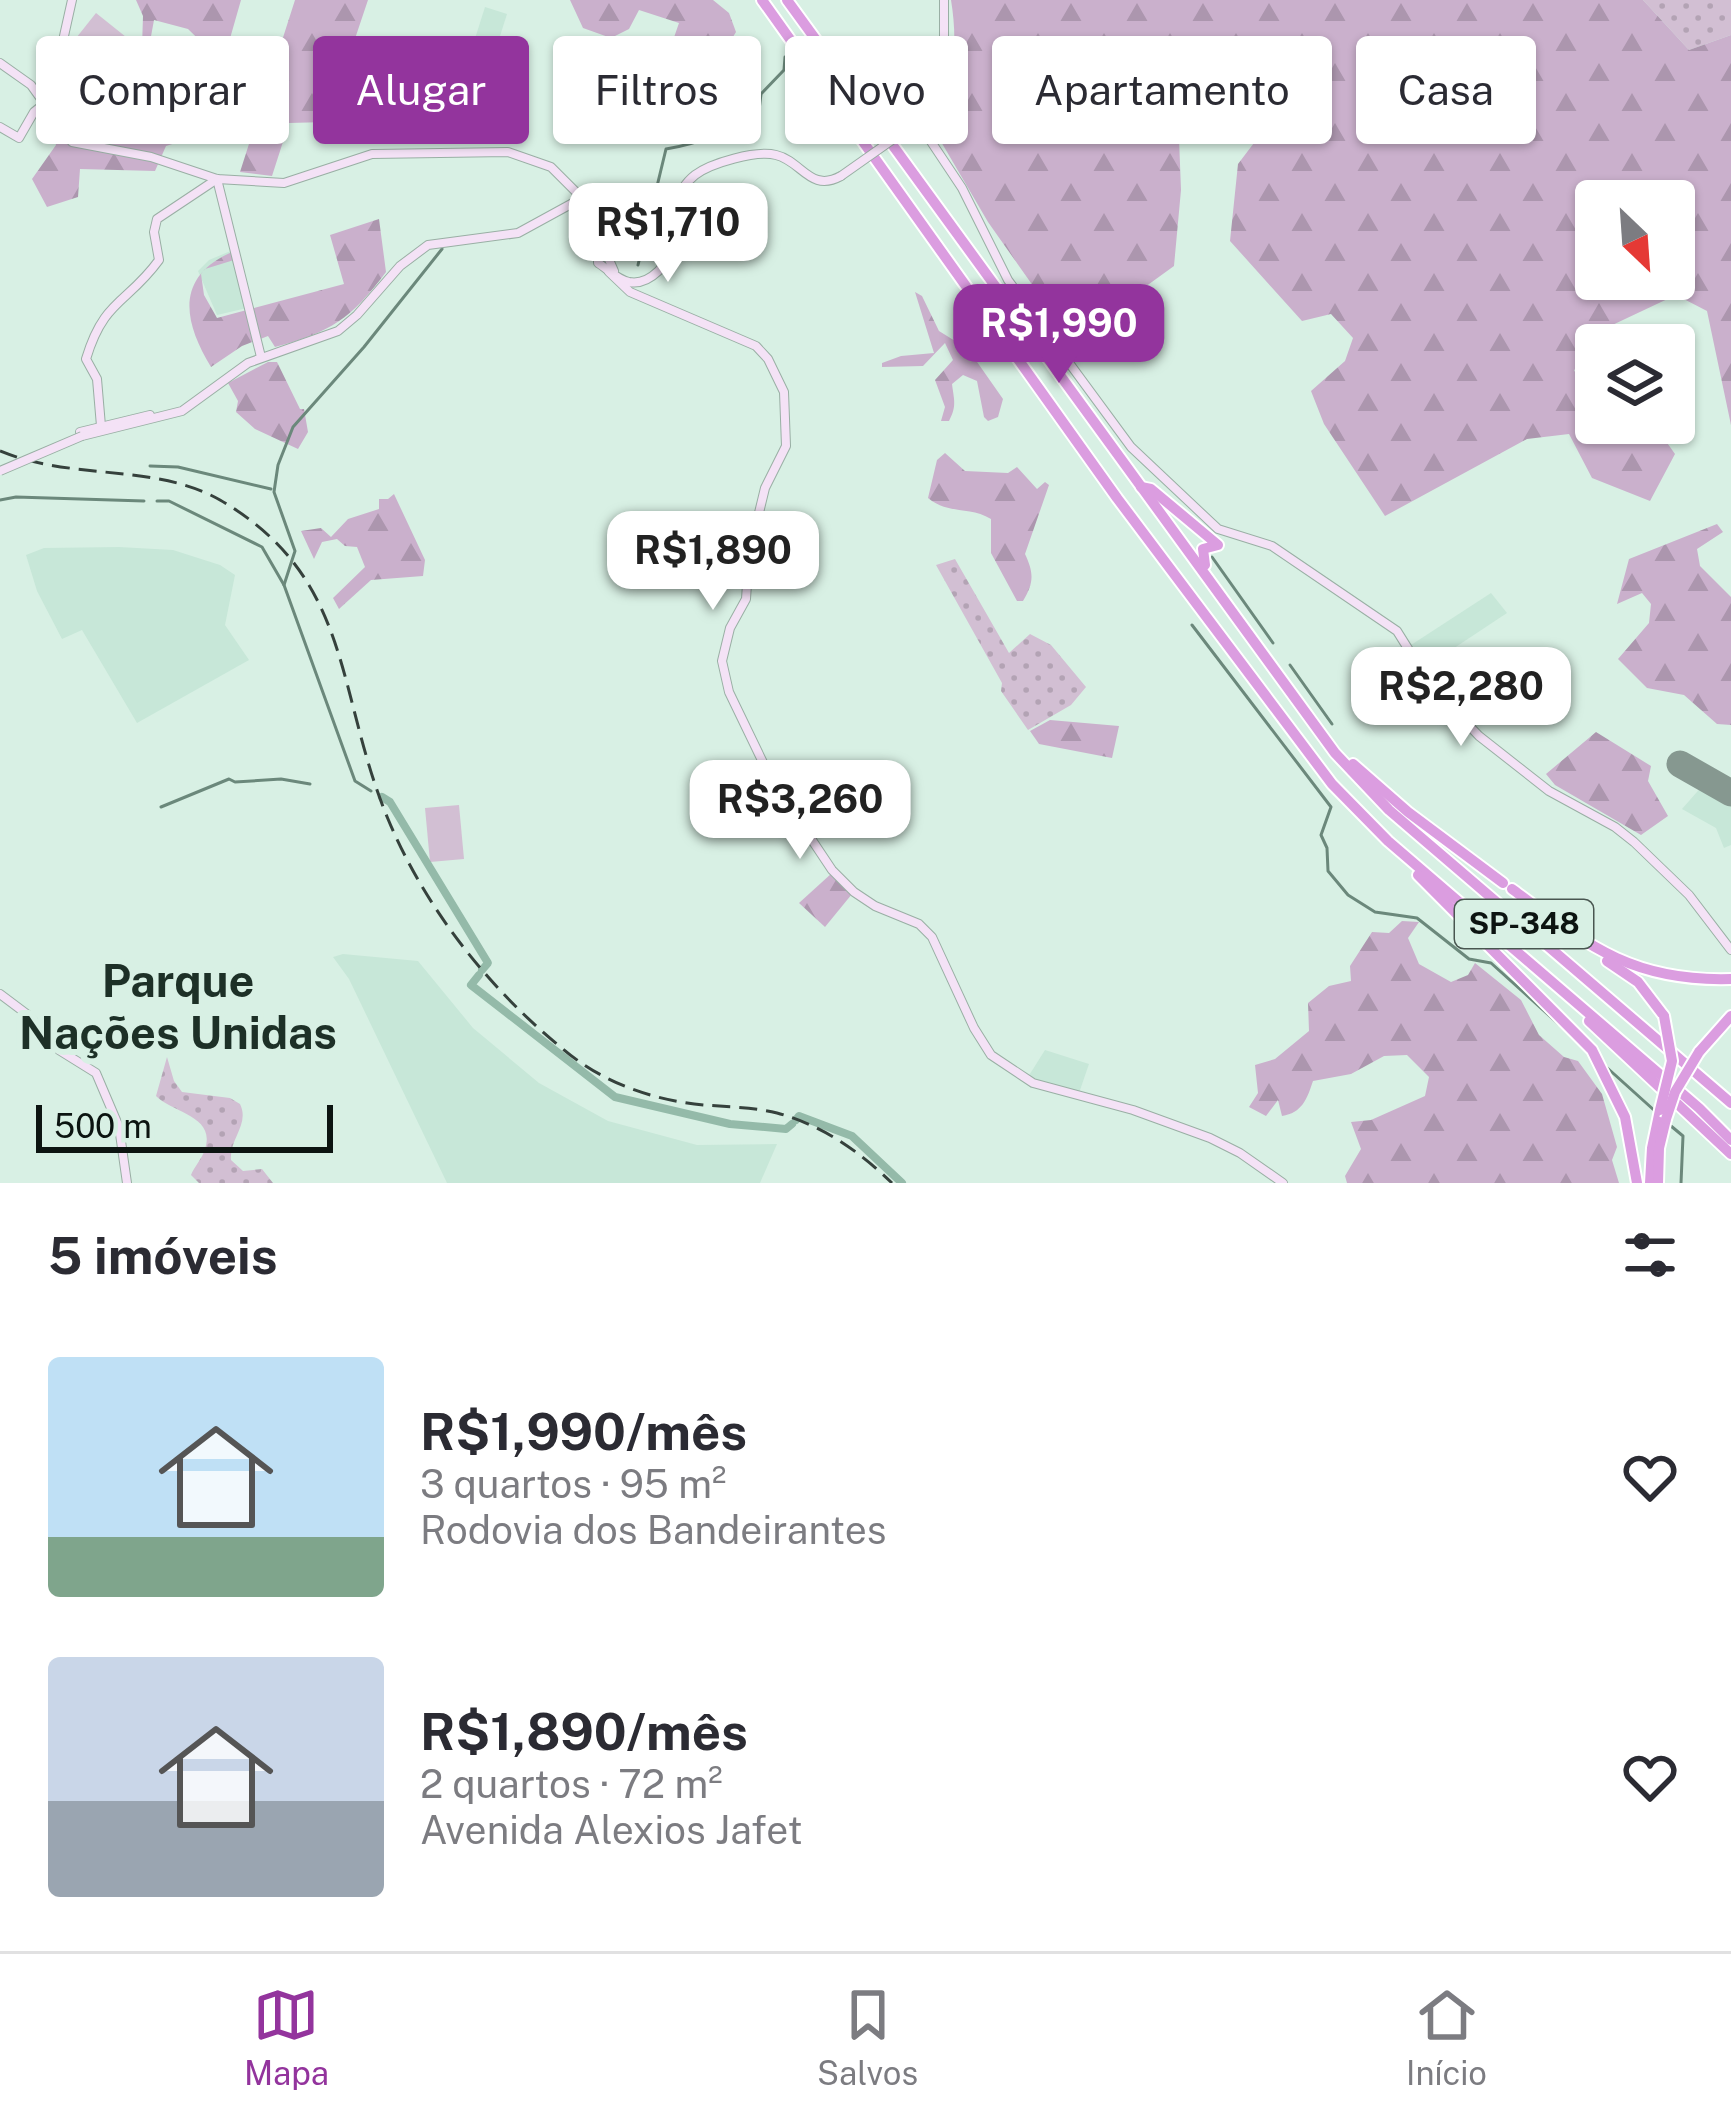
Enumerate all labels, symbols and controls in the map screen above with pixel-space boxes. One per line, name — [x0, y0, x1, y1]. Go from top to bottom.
chip: Comprar — [36, 36, 289, 144]
chip: Alugar — [313, 36, 529, 144]
chip: Filtros — [553, 36, 761, 144]
chip: Novo — [785, 36, 968, 144]
chip: Apartamento — [992, 36, 1332, 144]
chip: Casa — [1356, 36, 1536, 144]
north arrow — [1575, 180, 1695, 300]
map controls — [1575, 180, 1695, 444]
pin: R$1,710 — [557, 183, 779, 285]
text: R$1,710 — [596, 199, 740, 245]
pin: R$1,990 — [948, 284, 1170, 386]
text: R$1,990 — [980, 300, 1138, 346]
button: layers — [1575, 324, 1695, 444]
pin: R$1,890 — [602, 511, 824, 613]
text: R$1,890 — [634, 527, 792, 573]
pin: R$2,280 — [1350, 647, 1572, 749]
text: R$2,280 — [1378, 663, 1544, 709]
pin: R$3,260 — [689, 760, 911, 862]
text: R$3,260 — [717, 776, 883, 822]
road number: SP-348 — [1455, 900, 1593, 948]
district label: Parque Nações Unidas — [19, 954, 337, 1059]
scale bar — [36, 1099, 333, 1152]
text: 500 m — [54, 1107, 152, 1145]
icon: filters — [1617, 1222, 1683, 1288]
text: 5 imóveis — [48, 1226, 278, 1285]
text: R$1,990/mês — [420, 1402, 747, 1461]
icon: home — [144, 1405, 288, 1549]
icon: heart — [1617, 1444, 1683, 1510]
text: 3 quartos · 95 m² — [420, 1461, 726, 1507]
text: Rodovia dos Bandeirantes — [420, 1507, 886, 1553]
text: R$1,890/mês — [420, 1702, 748, 1761]
icon: home — [144, 1705, 288, 1849]
icon: heart — [1617, 1744, 1683, 1810]
text: 2 quartos · 72 m² — [420, 1761, 723, 1807]
text: Avenida Alexios Jafet — [420, 1807, 803, 1853]
tab: Mapa — [244, 1982, 329, 2092]
tab: Salvos — [817, 1982, 918, 2092]
tab: Início — [1406, 1982, 1487, 2092]

